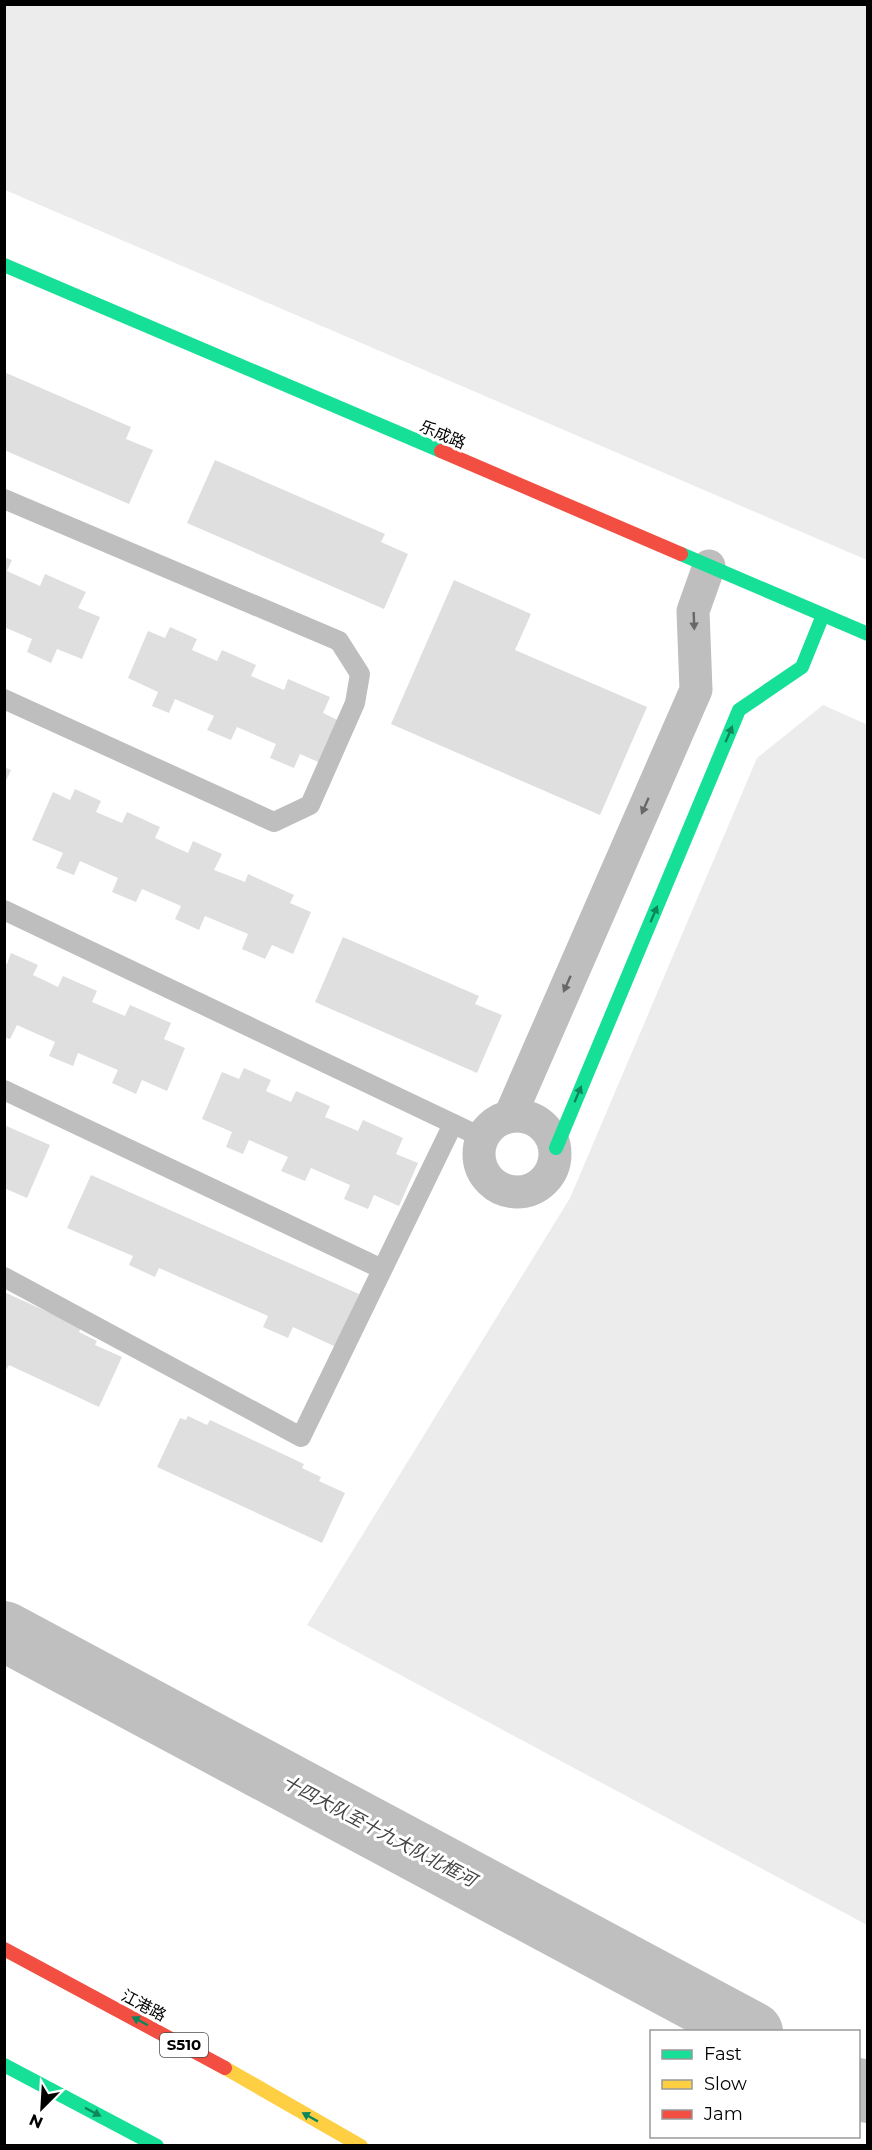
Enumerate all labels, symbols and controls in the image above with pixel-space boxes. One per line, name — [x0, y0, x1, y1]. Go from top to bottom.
street label: 乐成路 — [417, 416, 469, 453]
one-way arrow — [689, 612, 698, 631]
one-way arrow — [724, 725, 734, 743]
one-way arrow — [641, 797, 650, 814]
one-way arrow — [649, 905, 659, 923]
one-way arrow — [563, 976, 572, 993]
one-way arrow — [574, 1085, 583, 1103]
water label: 十四大队至十九大队北框河 — [278, 1771, 482, 1893]
street label: 江港路 — [118, 1986, 169, 2025]
one-way arrow — [131, 2016, 148, 2026]
legend — [650, 2030, 860, 2138]
road number: S510 — [160, 2033, 208, 2057]
text: Fast — [704, 2043, 742, 2065]
text: Slow — [704, 2073, 747, 2095]
north arrow — [12, 2078, 72, 2138]
text: Jam — [703, 2103, 743, 2125]
one-way arrow — [85, 2107, 102, 2117]
text: N — [26, 2110, 46, 2133]
one-way arrow — [301, 2112, 318, 2122]

